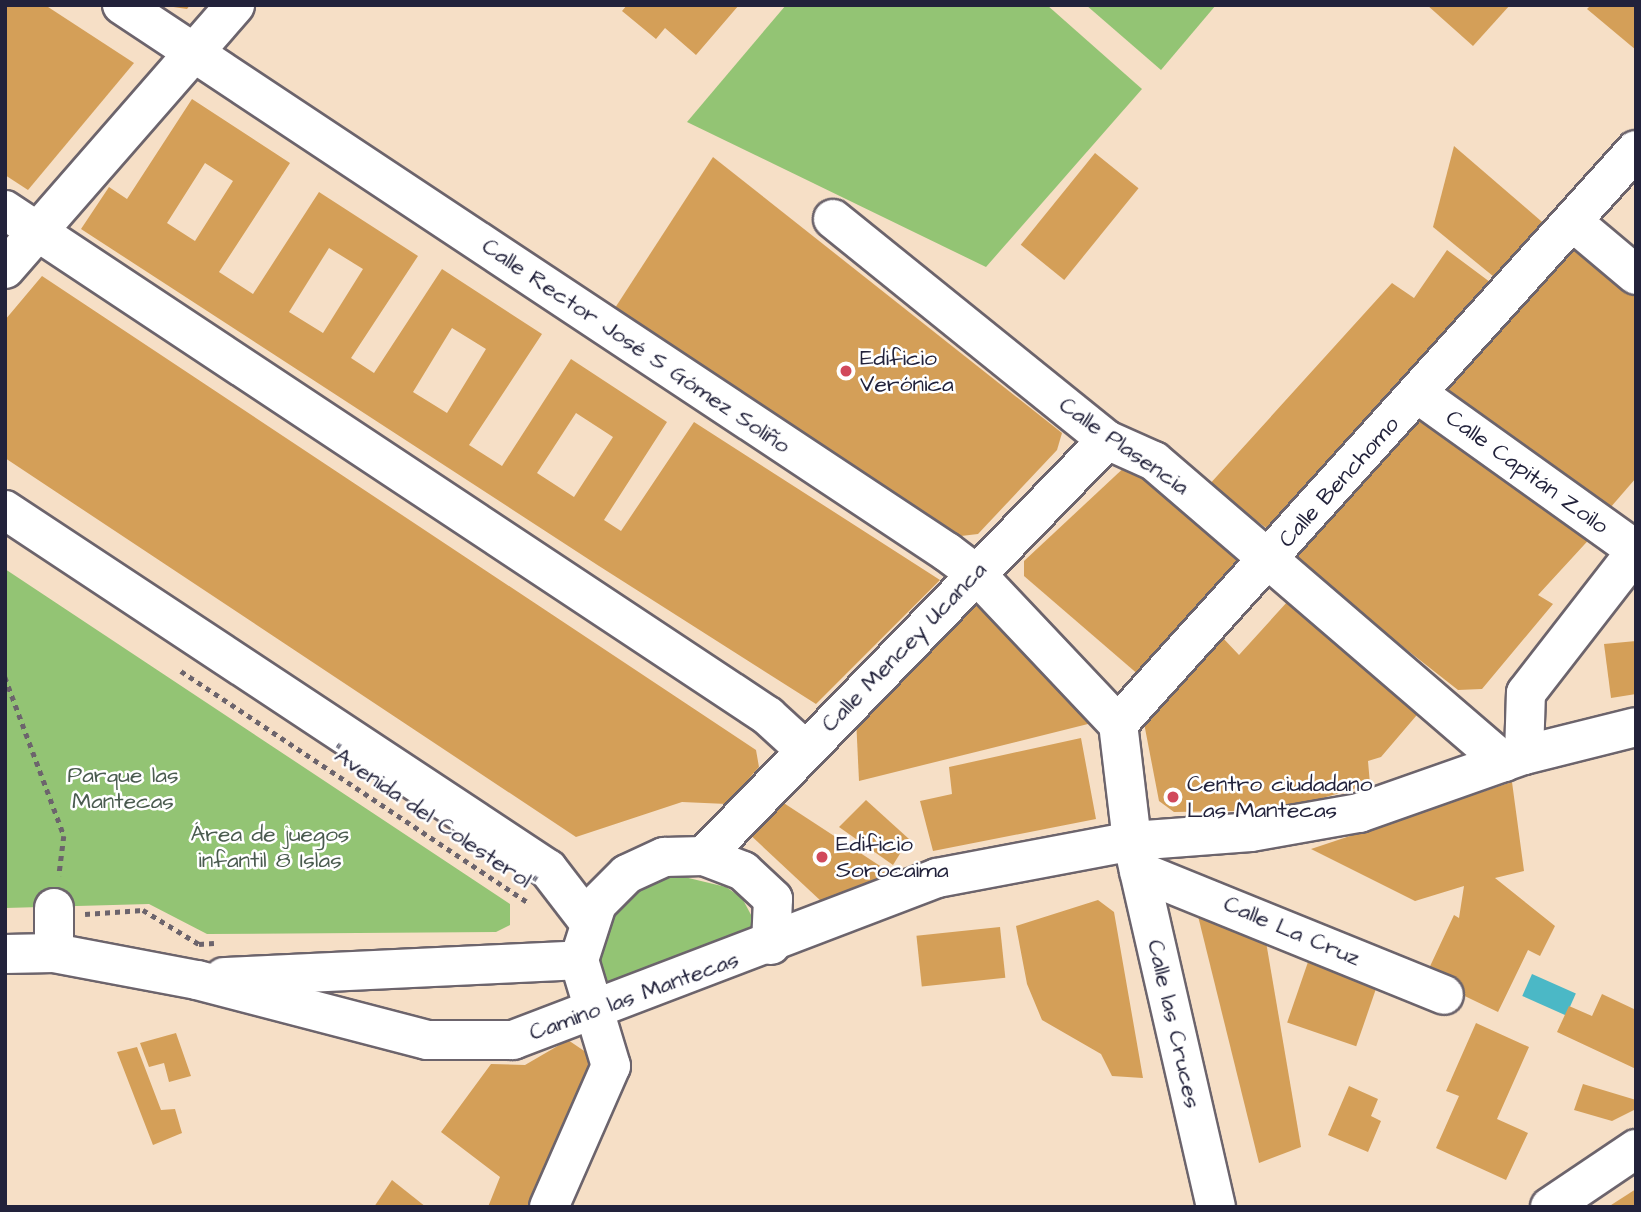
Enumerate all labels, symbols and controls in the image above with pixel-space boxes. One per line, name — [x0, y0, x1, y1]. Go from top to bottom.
street label: Calle Rector José S Gómez Soliño — [477, 232, 795, 460]
place label: Edificio Verónica — [860, 344, 954, 398]
marker: Edificio Verónica — [838, 363, 854, 379]
street label: Calle Plasencia — [1054, 391, 1194, 501]
street label: Calle Capitán Zoilo — [1440, 404, 1614, 540]
street label: Calle Benchomo — [1273, 411, 1405, 553]
street label: Calle Mencey Ucanca — [816, 556, 992, 738]
street label: "Avenida del Colesterol" — [325, 739, 541, 897]
park label: Parque las Mantecas — [67, 761, 179, 815]
place label: Centro ciudadano Las Mantecas — [1187, 770, 1373, 824]
marker: Centro ciudadano Las Mantecas — [1165, 789, 1181, 805]
park label: Área de juegos infantil 8 Islas — [191, 820, 349, 874]
place label: Edificio Sorocaima — [836, 830, 949, 884]
marker: Edificio Sorocaima — [814, 849, 830, 865]
street label: Calle La Cruz — [1220, 890, 1364, 972]
street label: Calle las Cruces — [1141, 937, 1207, 1111]
street label: Camino las Mantecas — [526, 945, 742, 1047]

